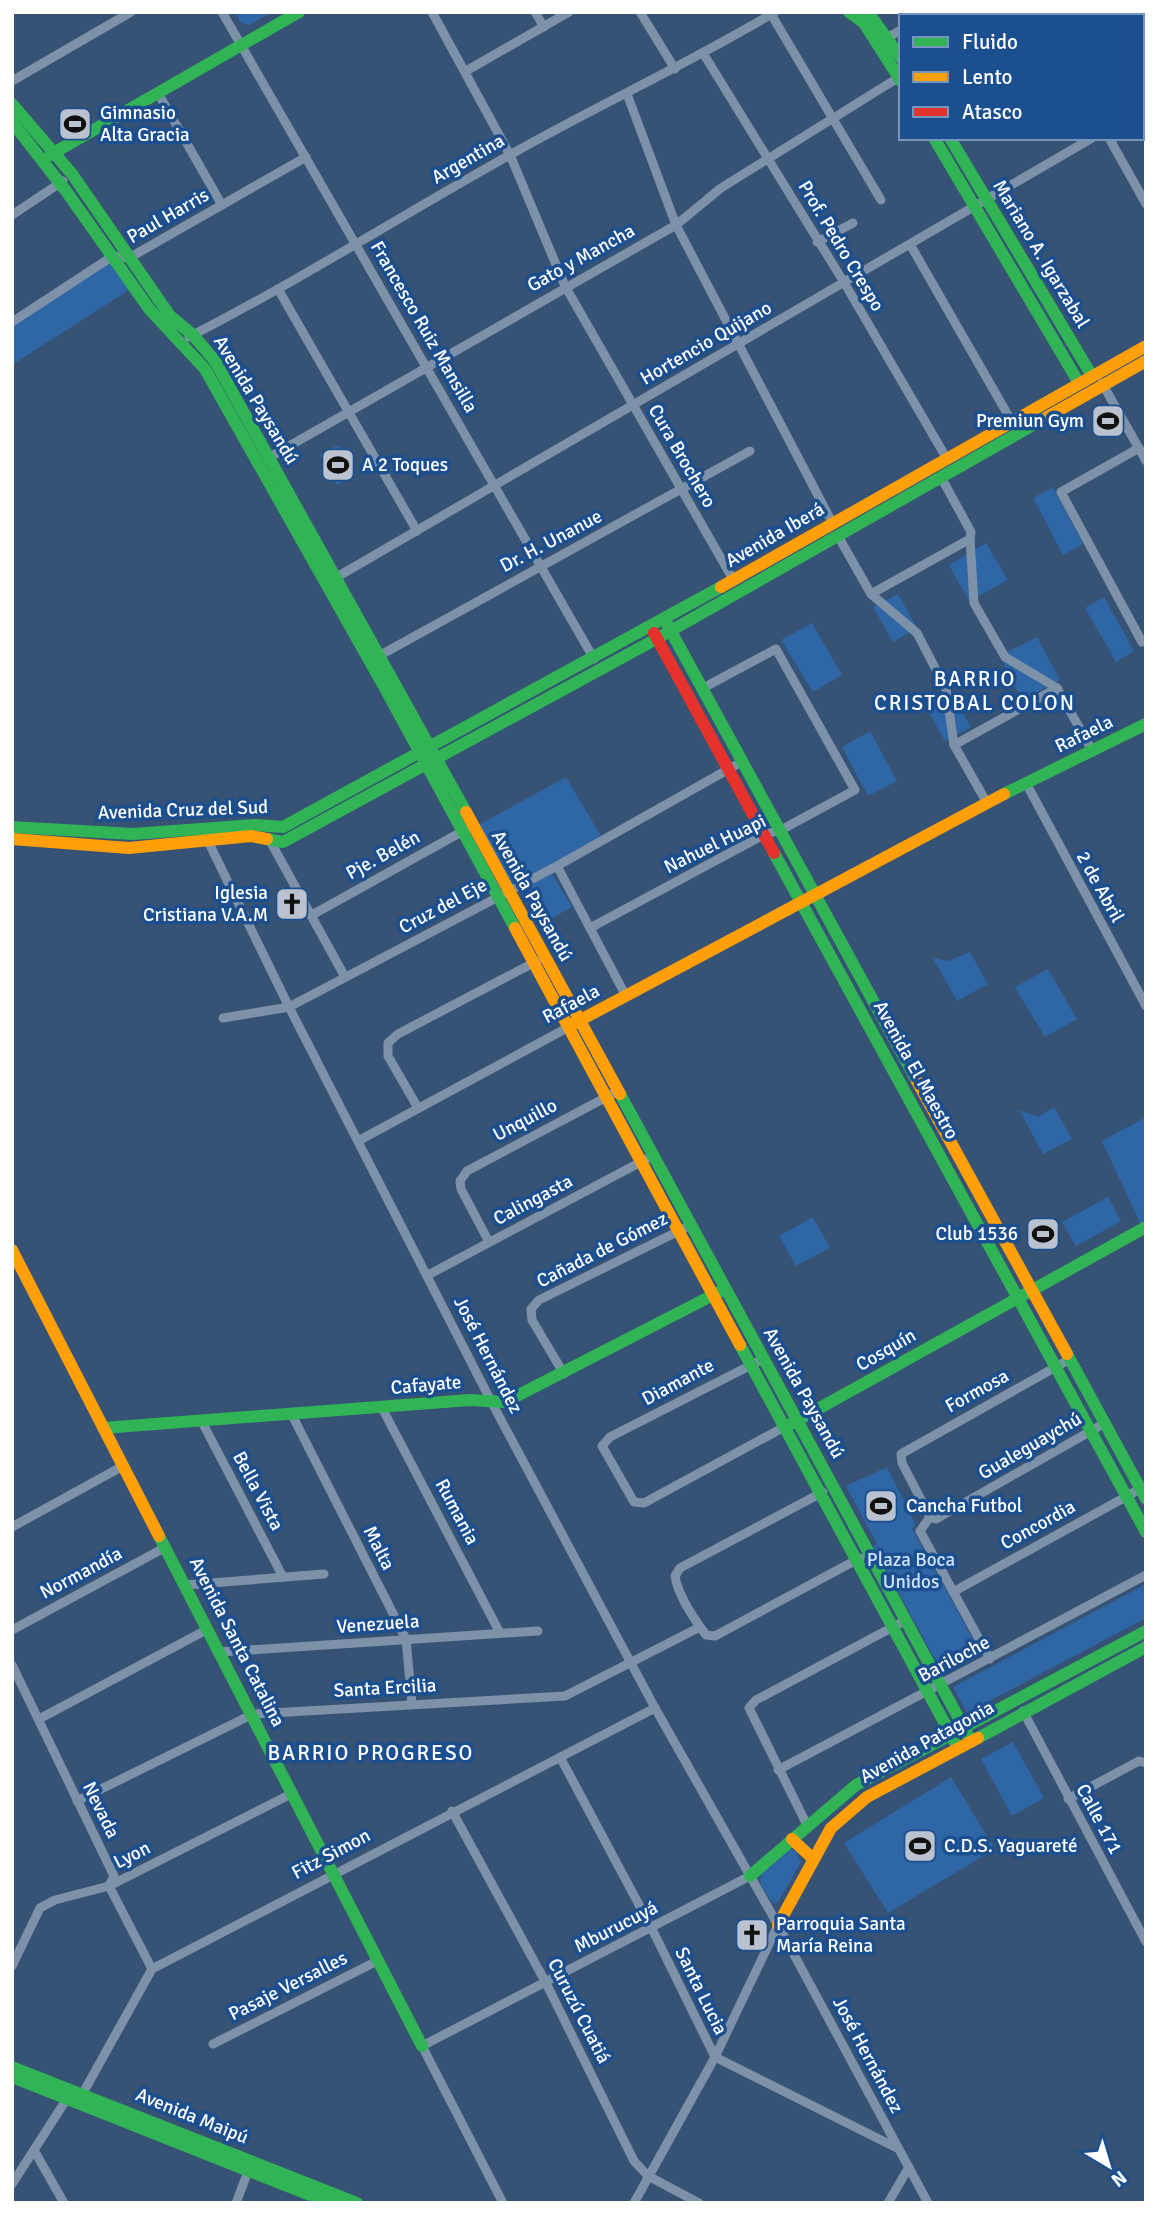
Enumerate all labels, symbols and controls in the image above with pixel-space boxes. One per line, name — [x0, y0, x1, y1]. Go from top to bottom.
legend — [899, 14, 1144, 140]
text: Fluido — [962, 29, 1018, 55]
text: Lento — [962, 64, 1012, 90]
text: Atasco — [962, 99, 1022, 125]
place label: Gimnasio Alta Gracia — [100, 101, 190, 147]
sports icon: Gimnasio Alta Gracia — [56, 105, 94, 143]
street label: Argentina — [427, 129, 509, 189]
street label: Prof. Pedro Crespo — [793, 176, 890, 316]
street label: Mariano A. Igarzabal — [987, 176, 1095, 332]
street label: Paul Harris — [123, 183, 213, 249]
street label: Gato y Mancha — [523, 219, 639, 297]
street label: Francesco Ruiz Mansilla — [365, 237, 483, 417]
street label: Hortencio Quijano — [636, 296, 776, 390]
street label: Avenida Paysandú — [208, 331, 304, 469]
street label: Cura Brochero — [643, 400, 721, 512]
sports icon: Premiun Gym — [1089, 402, 1127, 440]
place label: Premiun Gym — [976, 409, 1084, 433]
sports icon: A 2 Toques — [319, 446, 357, 484]
place label: A 2 Toques — [362, 453, 448, 477]
street label: Avenida Iberá — [721, 497, 829, 573]
street label: Dr. H. Unanue — [496, 504, 606, 578]
district label: BARRIO CRISTOBAL COLON — [874, 666, 1076, 716]
street label: Rafaela — [1051, 710, 1117, 758]
street label: Avenida Cruz del Sud — [97, 795, 269, 825]
street label: Nahuel Huapi — [660, 809, 770, 879]
street label: Pje. Belén — [342, 825, 424, 885]
street label: Avenida Paysandú — [486, 826, 578, 966]
street label: 2 de Abril — [1071, 847, 1129, 927]
street label: Cruz del Eje — [395, 873, 491, 939]
place label: Iglesia Cristiana V.A.M — [143, 881, 268, 927]
church icon: Iglesia Cristiana V.A.M — [273, 885, 311, 923]
street label: Rafaela — [538, 979, 604, 1029]
street label: Avenida El Maestro — [868, 996, 964, 1144]
street label: Unquillo — [489, 1093, 561, 1147]
street label: Calingasta — [489, 1169, 577, 1231]
street label: Cañada de Gómez — [532, 1207, 672, 1293]
sports icon: Club 1536 — [1024, 1215, 1062, 1253]
place label: Club 1536 — [936, 1222, 1018, 1246]
street label: José Hernández — [448, 1292, 528, 1418]
street label: Avenida Paysandú — [758, 1323, 850, 1463]
street label: Cosquín — [852, 1323, 920, 1377]
street label: Diamante — [638, 1353, 718, 1411]
street label: Formosa — [941, 1364, 1013, 1418]
street label: Cafayate — [390, 1370, 462, 1400]
street label: Gualeguaychú — [974, 1407, 1086, 1485]
street label: Bella Vista — [227, 1447, 289, 1535]
street label: Rumania — [430, 1475, 484, 1549]
sports icon: Cancha Futbol — [862, 1487, 900, 1525]
place label: Cancha Futbol — [906, 1494, 1022, 1518]
street label: Concordia — [996, 1495, 1080, 1555]
street label: Malta — [358, 1522, 400, 1574]
street label: Normandía — [36, 1541, 126, 1605]
park label: Plaza Boca Unidos — [867, 1548, 955, 1594]
street label: Avenida Santa Catalina — [184, 1553, 290, 1731]
street label: Venezuela — [336, 1609, 420, 1639]
street label: Bariloche — [914, 1630, 994, 1688]
street label: Santa Ercilia — [333, 1673, 437, 1703]
street label: Avenida Patagonia — [856, 1695, 998, 1789]
district label: BARRIO PROGRESO — [268, 1740, 474, 1766]
street label: Nevada — [77, 1778, 125, 1842]
street label: Calle 171 — [1071, 1780, 1127, 1858]
street label: Fitz Simon — [288, 1823, 374, 1885]
sports icon: C.D.S. Yaguareté — [901, 1827, 939, 1865]
place label: C.D.S. Yaguareté — [944, 1834, 1077, 1858]
street label: Lyon — [110, 1836, 154, 1874]
street label: Mburucuyá — [570, 1896, 662, 1958]
place label: Parroquia Santa María Reina — [776, 1912, 906, 1958]
church icon: Parroquia Santa María Reina — [733, 1916, 771, 1954]
street label: Santa Lucia — [669, 1943, 733, 2039]
street label: Pasaje Versalles — [225, 1946, 351, 2026]
street label: Curuzú Cuatiá — [542, 1954, 616, 2068]
street label: José Hernández — [827, 1993, 909, 2117]
street label: Avenida Maipú — [132, 2083, 252, 2149]
north arrow — [1074, 2131, 1144, 2201]
text: N — [1106, 2165, 1131, 2192]

